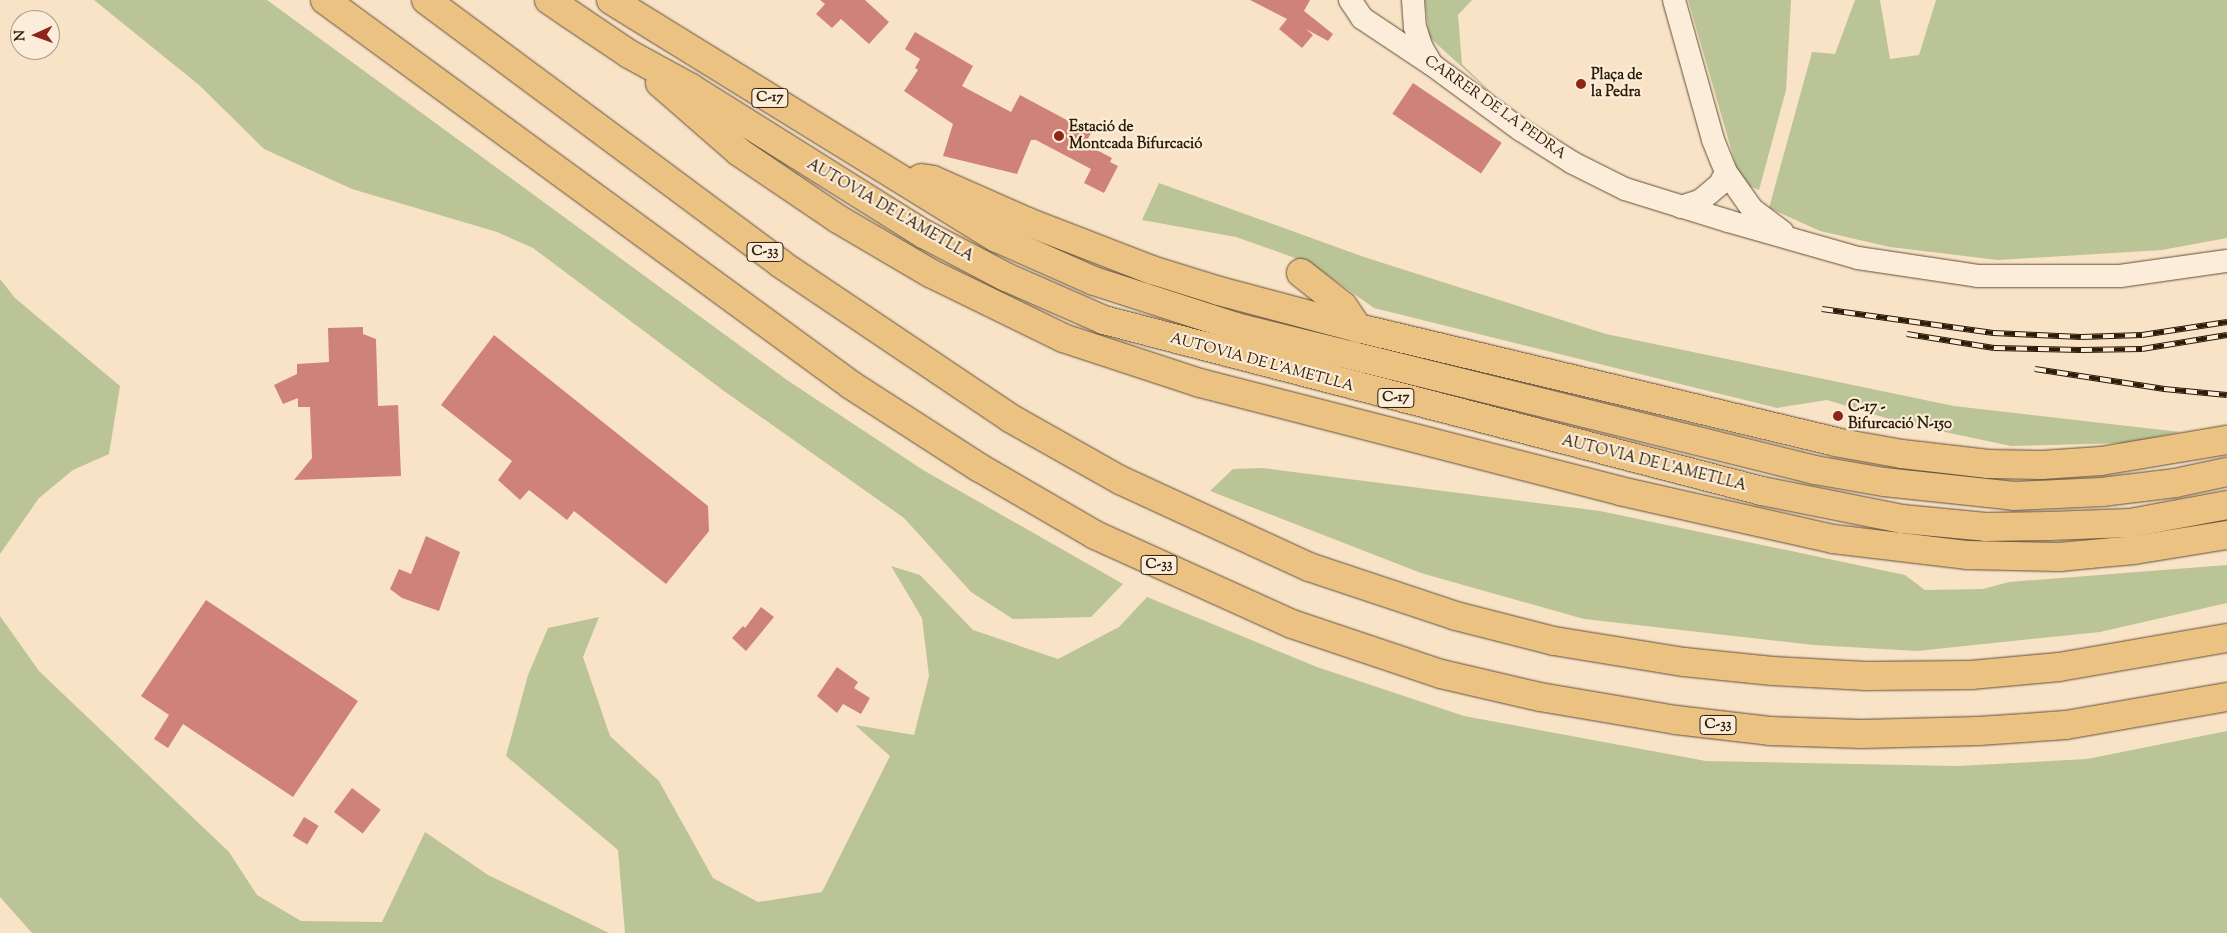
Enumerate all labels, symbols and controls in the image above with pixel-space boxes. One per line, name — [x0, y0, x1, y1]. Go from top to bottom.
north arrow — [10, 10, 60, 60]
text: N — [11, 30, 31, 41]
street label: CARRER DE LA PEDRA — [1421, 52, 1569, 164]
place label: Plaça de la Pedra — [1591, 66, 1643, 101]
marker: Plaça de la Pedra — [1575, 78, 1587, 90]
road number: C-17 — [751, 86, 789, 110]
place label: Estació de Montcada Bifurcació — [1069, 118, 1202, 153]
marker: Estació de Montcada Bifurcació — [1053, 130, 1065, 142]
street label: AUTOVIA DE L'AMETLLA — [803, 156, 977, 266]
road number: C-33 — [746, 240, 784, 264]
street label: AUTOVIA DE L'AMETLLA — [1168, 330, 1356, 396]
road number: C-17 — [1377, 386, 1415, 409]
place label: C-17 - Bifurcació N-150 — [1848, 398, 1952, 433]
marker: C-17 - Bifurcació N-150 — [1832, 410, 1844, 422]
street label: AUTOVIA DE L'AMETLLA — [1560, 432, 1748, 496]
road number: C-33 — [1140, 554, 1178, 576]
road number: C-33 — [1699, 714, 1737, 736]

